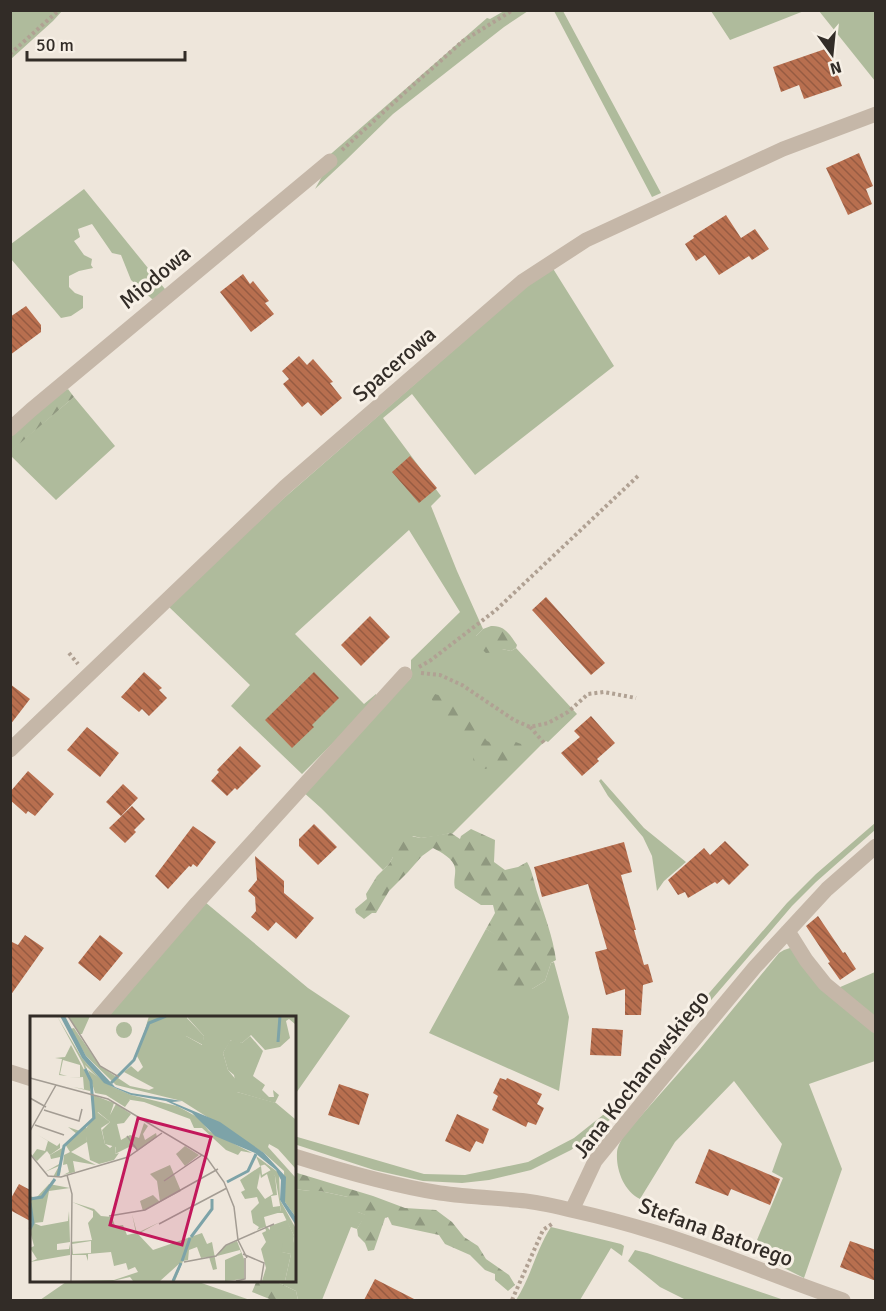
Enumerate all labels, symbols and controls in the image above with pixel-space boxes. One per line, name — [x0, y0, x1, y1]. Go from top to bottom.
scale bar — [27, 24, 184, 62]
north arrow — [802, 24, 862, 84]
text: 50 m — [36, 34, 74, 56]
text: N — [828, 56, 844, 79]
street label: Miodowa — [114, 239, 196, 315]
street label: Spacerowa — [347, 320, 441, 408]
street label: Jana Kochanowskiego — [567, 985, 715, 1163]
inset map — [30, 1016, 296, 1281]
street label: Stefana Batorego — [635, 1192, 797, 1272]

